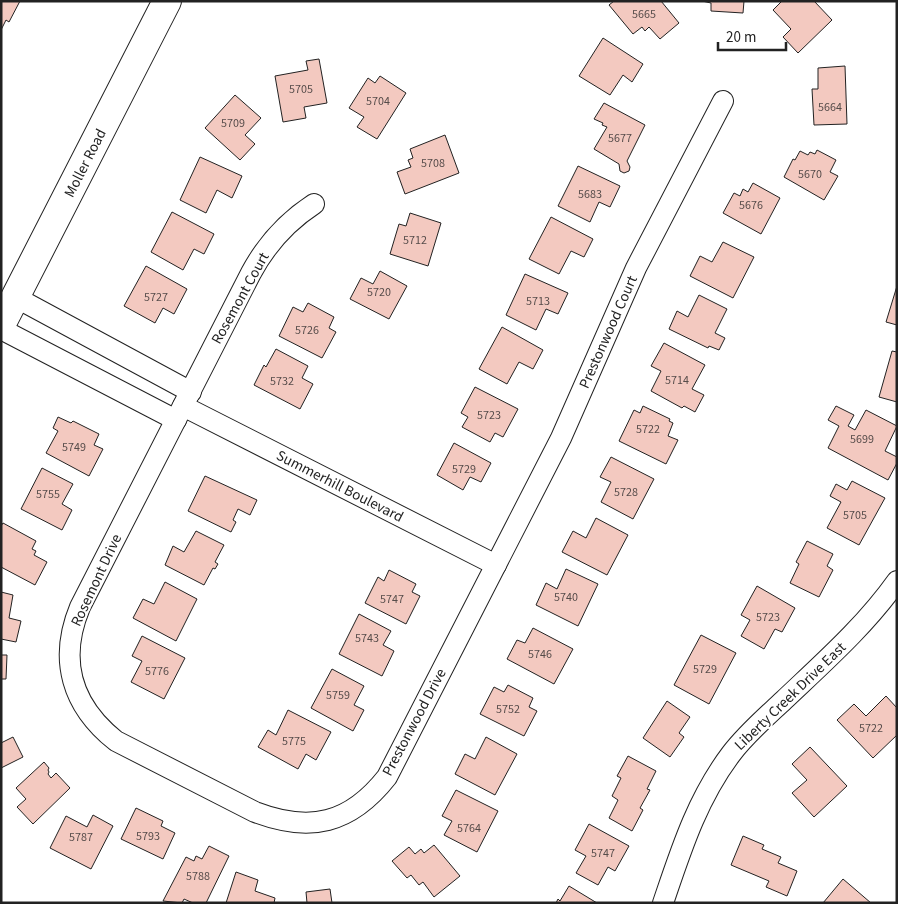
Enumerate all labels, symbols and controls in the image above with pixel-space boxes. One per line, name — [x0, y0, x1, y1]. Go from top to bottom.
house number: 5665 — [632, 6, 656, 23]
scale bar — [718, 20, 786, 52]
text: 20 m — [726, 27, 756, 48]
house number: 5705 — [289, 81, 313, 98]
house number: 5704 — [366, 93, 390, 110]
house number: 5664 — [818, 99, 842, 116]
house number: 5709 — [221, 115, 245, 132]
street label: Moller Road — [59, 125, 112, 201]
house number: 5677 — [608, 130, 632, 147]
house number: 5708 — [421, 155, 445, 172]
house number: 5670 — [798, 166, 822, 183]
house number: 5683 — [578, 186, 602, 203]
house number: 5676 — [739, 197, 763, 214]
house number: 5712 — [403, 232, 427, 249]
street label: Rosemont Court — [206, 248, 274, 348]
street label: Prestonwood Court — [574, 272, 643, 392]
house number: 5720 — [367, 284, 391, 301]
house number: 5727 — [144, 289, 168, 306]
house number: 5713 — [526, 293, 550, 310]
house number: 5726 — [295, 322, 319, 339]
house number: 5714 — [665, 372, 689, 389]
house number: 5732 — [270, 373, 294, 390]
house number: 5723 — [477, 407, 501, 424]
house number: 5722 — [636, 421, 660, 438]
house number: 5699 — [850, 431, 874, 448]
house number: 5749 — [62, 439, 86, 456]
street label: Summerhill Boulevard — [273, 445, 407, 528]
house number: 5729 — [452, 461, 476, 478]
house number: 5728 — [614, 484, 638, 501]
house number: 5755 — [36, 486, 60, 503]
house number: 5705 — [843, 507, 867, 524]
street label: Rosemont Drive — [66, 531, 127, 630]
house number: 5740 — [554, 589, 578, 606]
house number: 5747 — [380, 591, 404, 608]
house number: 5723 — [756, 609, 780, 626]
house number: 5743 — [355, 630, 379, 647]
street label: Liberty Creek Drive East — [730, 637, 851, 755]
house number: 5746 — [528, 646, 552, 663]
house number: 5729 — [693, 661, 717, 678]
house number: 5776 — [145, 663, 169, 680]
street label: Prestonwood Drive — [377, 665, 452, 780]
house number: 5759 — [326, 687, 350, 704]
house number: 5752 — [496, 701, 520, 718]
house number: 5722 — [859, 720, 883, 737]
house number: 5775 — [282, 733, 306, 750]
house number: 5764 — [457, 820, 481, 837]
house number: 5793 — [136, 828, 160, 845]
house number: 5787 — [69, 829, 93, 846]
house number: 5747 — [591, 845, 615, 862]
house number: 5788 — [186, 868, 210, 885]

